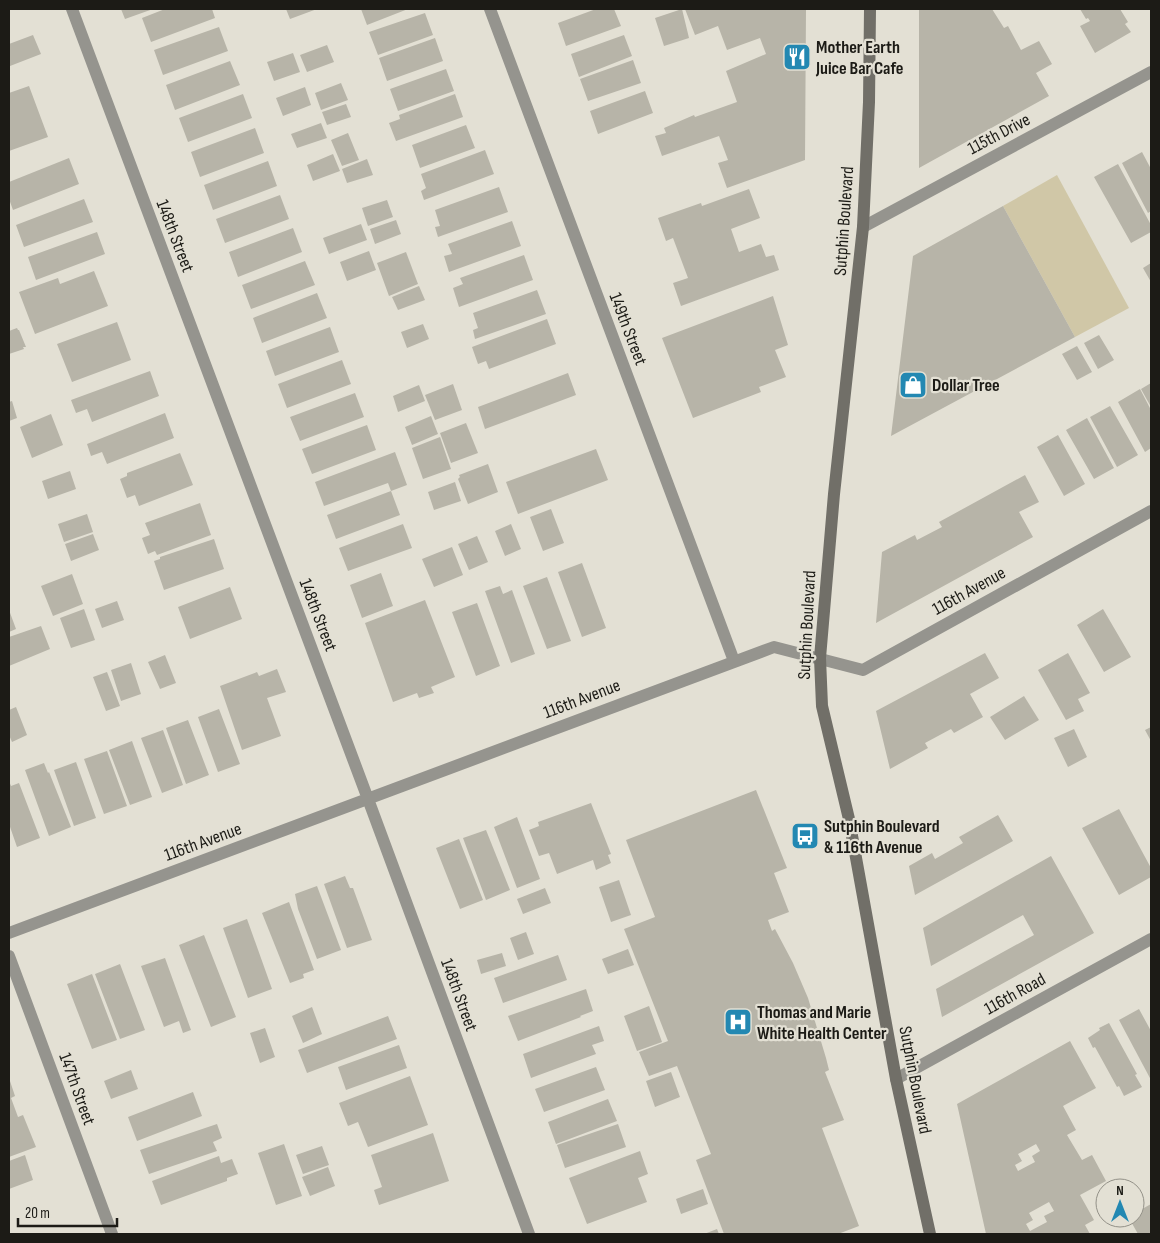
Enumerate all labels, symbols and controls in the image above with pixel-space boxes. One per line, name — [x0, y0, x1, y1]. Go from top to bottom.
place label: Mother Earth Juice Bar Cafe — [815, 37, 903, 79]
restaurant icon: Mother Earth Juice Bar Cafe — [782, 42, 812, 72]
street label: 115th Drive — [964, 109, 1034, 159]
street label: Sutphin Boulevard — [830, 166, 858, 276]
street label: 148th Street — [152, 197, 199, 276]
street label: 149th Street — [605, 290, 652, 369]
shop icon: Dollar Tree — [898, 370, 928, 400]
place label: Dollar Tree — [932, 375, 1000, 396]
street label: 116th Avenue — [929, 562, 1009, 620]
street label: Sutphin Boulevard — [794, 570, 820, 680]
street label: 148th Street — [295, 576, 342, 655]
street label: 116th Avenue — [541, 675, 623, 723]
place label: Sutphin Boulevard & 116th Avenue — [824, 816, 940, 858]
street label: 116th Avenue — [162, 818, 244, 866]
bus stop icon: Sutphin Boulevard & 116th Avenue — [790, 821, 820, 851]
street label: 148th Street — [436, 956, 482, 1035]
street label: 116th Road — [981, 969, 1049, 1019]
place label: Thomas and Marie White Health Center — [757, 1002, 887, 1044]
hospital icon: Thomas and Marie White Health Center — [723, 1007, 753, 1037]
street label: Sutphin Boulevard — [894, 1024, 936, 1136]
street label: 147th Street — [54, 1050, 100, 1128]
north arrow — [1095, 1178, 1145, 1228]
text: N — [1116, 1182, 1124, 1199]
scale bar — [18, 1196, 116, 1228]
text: 20 m — [25, 1204, 50, 1223]

